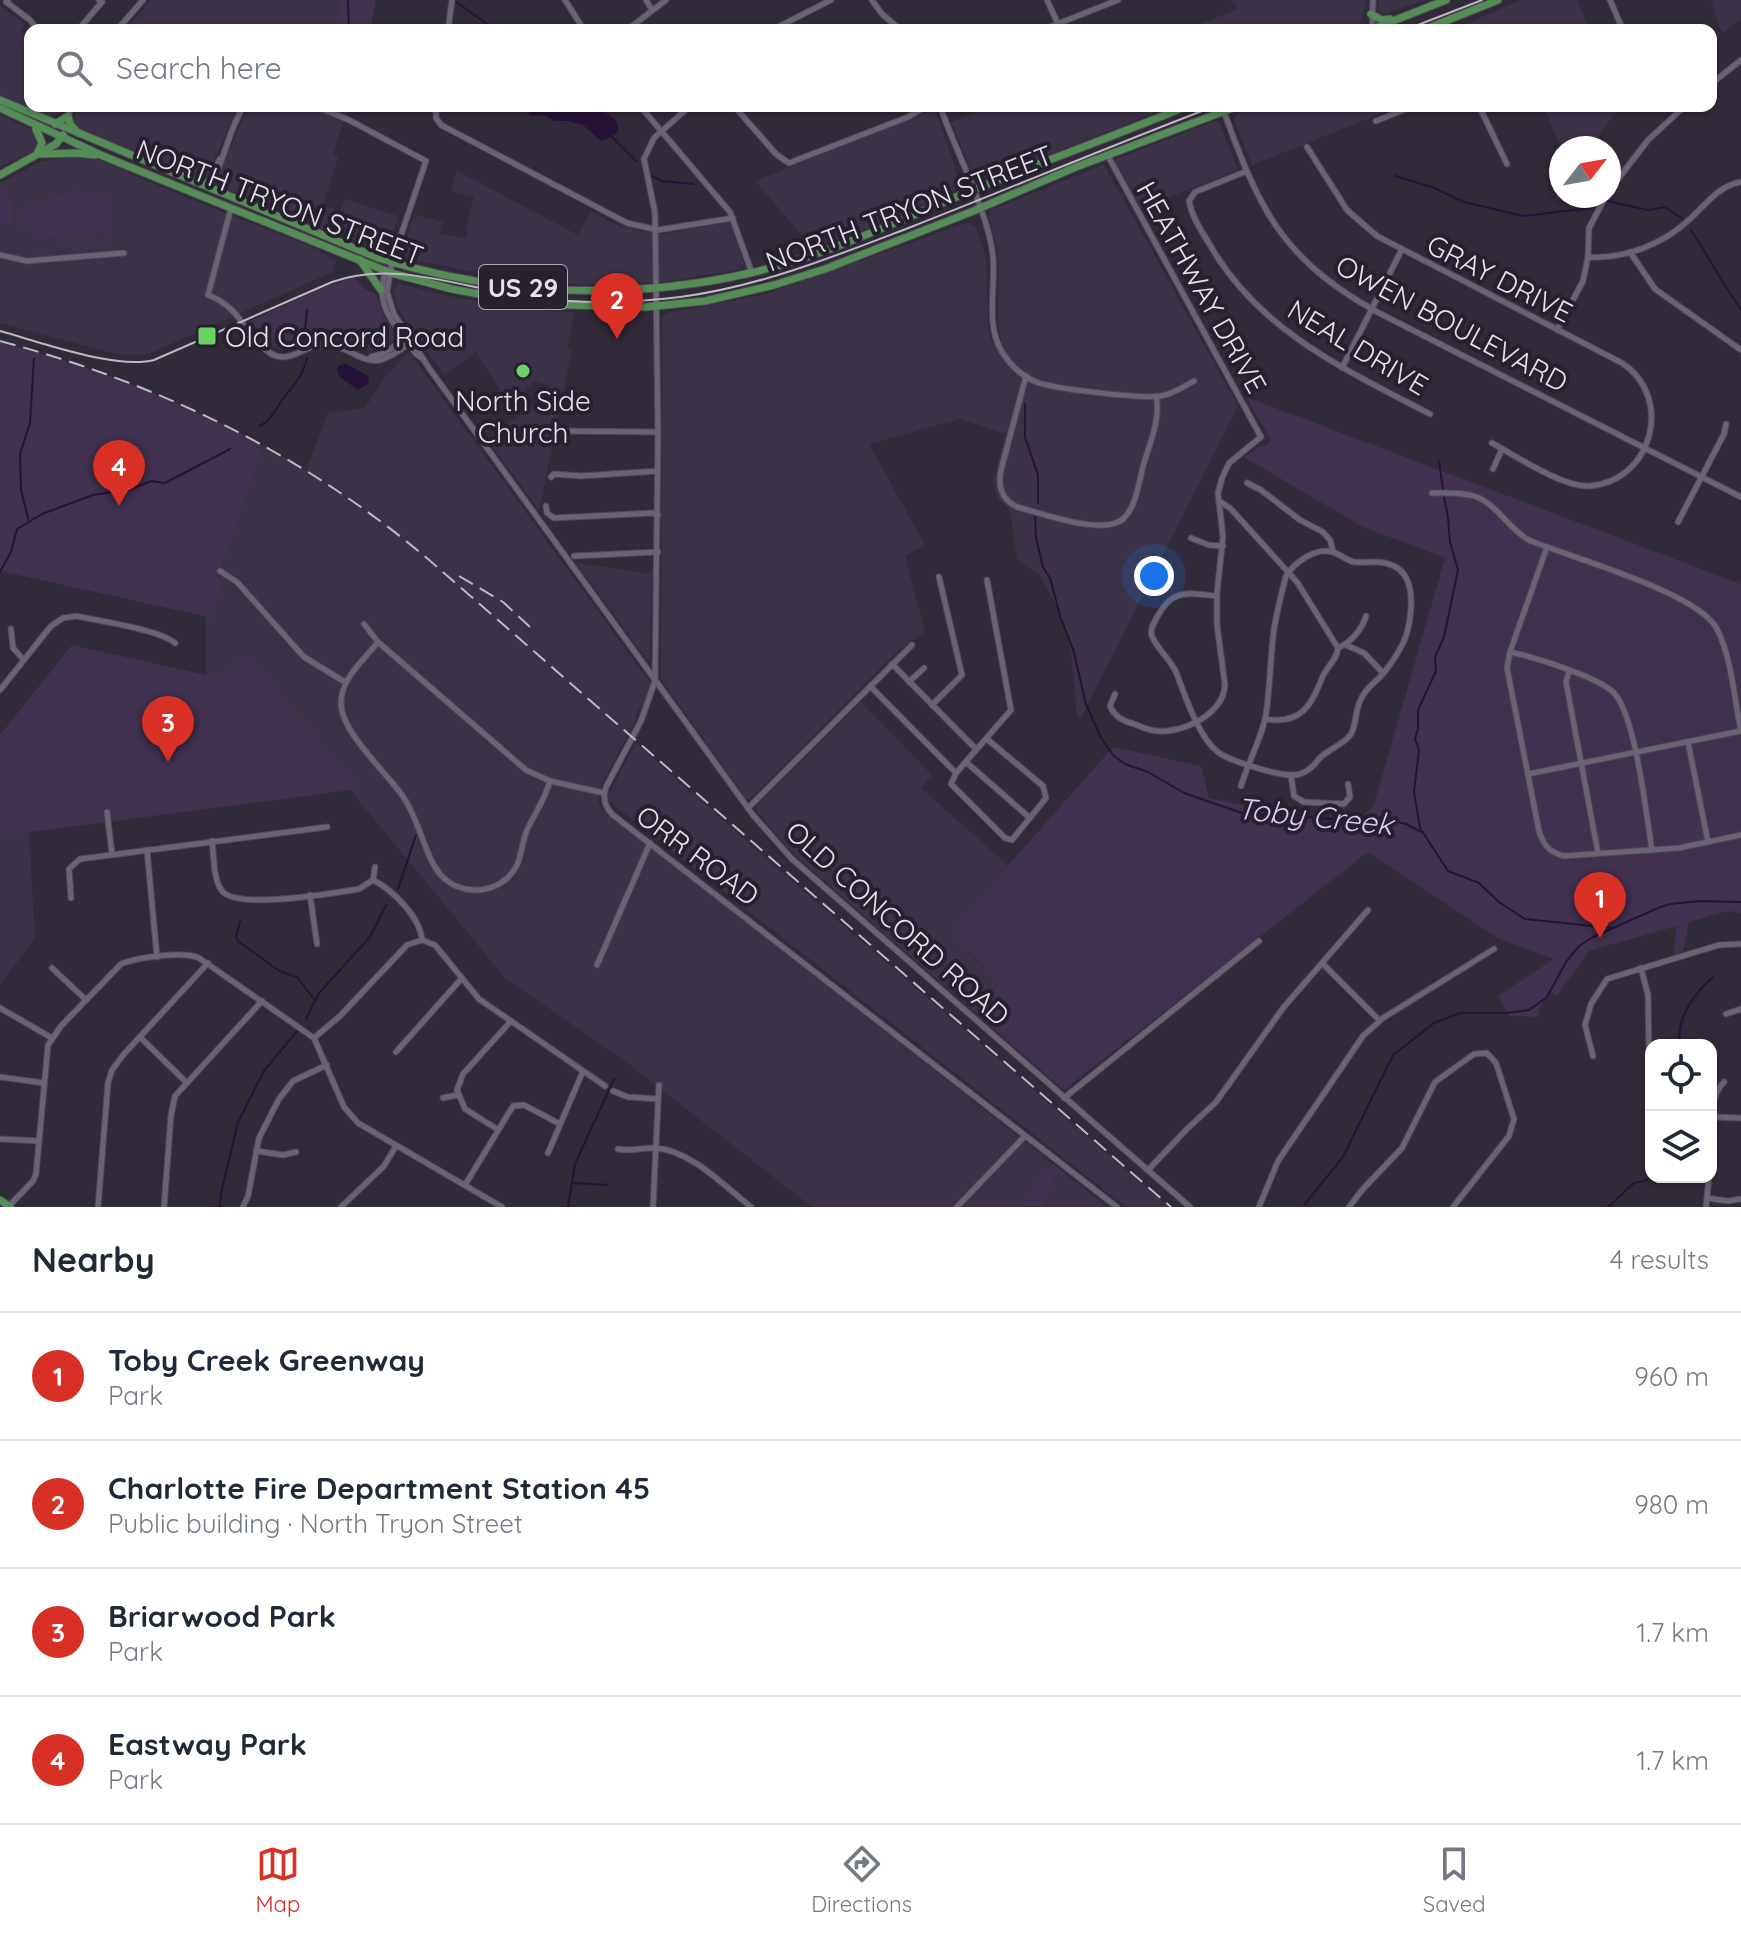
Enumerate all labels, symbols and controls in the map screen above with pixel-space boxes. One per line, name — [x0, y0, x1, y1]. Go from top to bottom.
search box — [24, 24, 1717, 112]
icon: search — [52, 46, 96, 90]
text: Search here — [116, 49, 282, 87]
street label: NORTH TRYON STREET — [132, 131, 428, 273]
north arrow — [1549, 136, 1621, 208]
street label: NORTH TRYON STREET — [761, 137, 1057, 279]
street label: HEATHWAY DRIVE — [1129, 175, 1275, 399]
street label: GRAY DRIVE — [1421, 226, 1579, 330]
street label: OWEN BOULEVARD — [1330, 247, 1574, 399]
road number: US 29 — [479, 265, 567, 309]
pin: 2 — [591, 273, 643, 339]
street label: NEAL DRIVE — [1282, 291, 1434, 403]
place label: Old Concord Road — [225, 319, 464, 354]
marker: Old Concord Road — [196, 325, 218, 347]
marker: North Side Church — [514, 362, 532, 380]
place label: North Side Church — [455, 383, 591, 450]
pin: 4 — [93, 440, 145, 506]
your location — [1134, 556, 1174, 596]
pin: 3 — [142, 696, 194, 762]
water label: Toby Creek — [1235, 789, 1398, 843]
street label: ORR ROAD — [630, 797, 766, 913]
street label: OLD CONCORD ROAD — [779, 813, 1017, 1033]
pin: 1 — [1574, 872, 1626, 938]
map controls — [1645, 1039, 1717, 1183]
button: locate — [1645, 1039, 1717, 1111]
button: layers — [1645, 1111, 1717, 1183]
text: Nearby — [32, 1238, 155, 1281]
text: 4 results — [1610, 1243, 1709, 1276]
text: Toby Creek Greenway — [108, 1341, 425, 1379]
text: 1 — [53, 1360, 63, 1393]
text: 960 m — [1634, 1360, 1709, 1393]
text: Park — [108, 1379, 163, 1412]
text: Charlotte Fire Department Station 45 — [108, 1469, 650, 1507]
text: 2 — [51, 1488, 65, 1521]
text: 980 m — [1634, 1488, 1709, 1521]
text: Public building · North Tryon Street — [108, 1507, 523, 1540]
text: Briarwood Park — [108, 1597, 336, 1635]
text: 3 — [51, 1616, 65, 1649]
text: 1.7 km — [1637, 1616, 1709, 1649]
text: Park — [108, 1635, 163, 1668]
text: Eastway Park — [108, 1725, 307, 1763]
text: 4 — [50, 1744, 66, 1777]
text: 1.7 km — [1637, 1744, 1709, 1777]
text: Park — [108, 1763, 163, 1796]
tab: Map — [255, 1842, 300, 1918]
tab: Directions — [811, 1842, 912, 1918]
tab: Saved — [1423, 1842, 1486, 1918]

